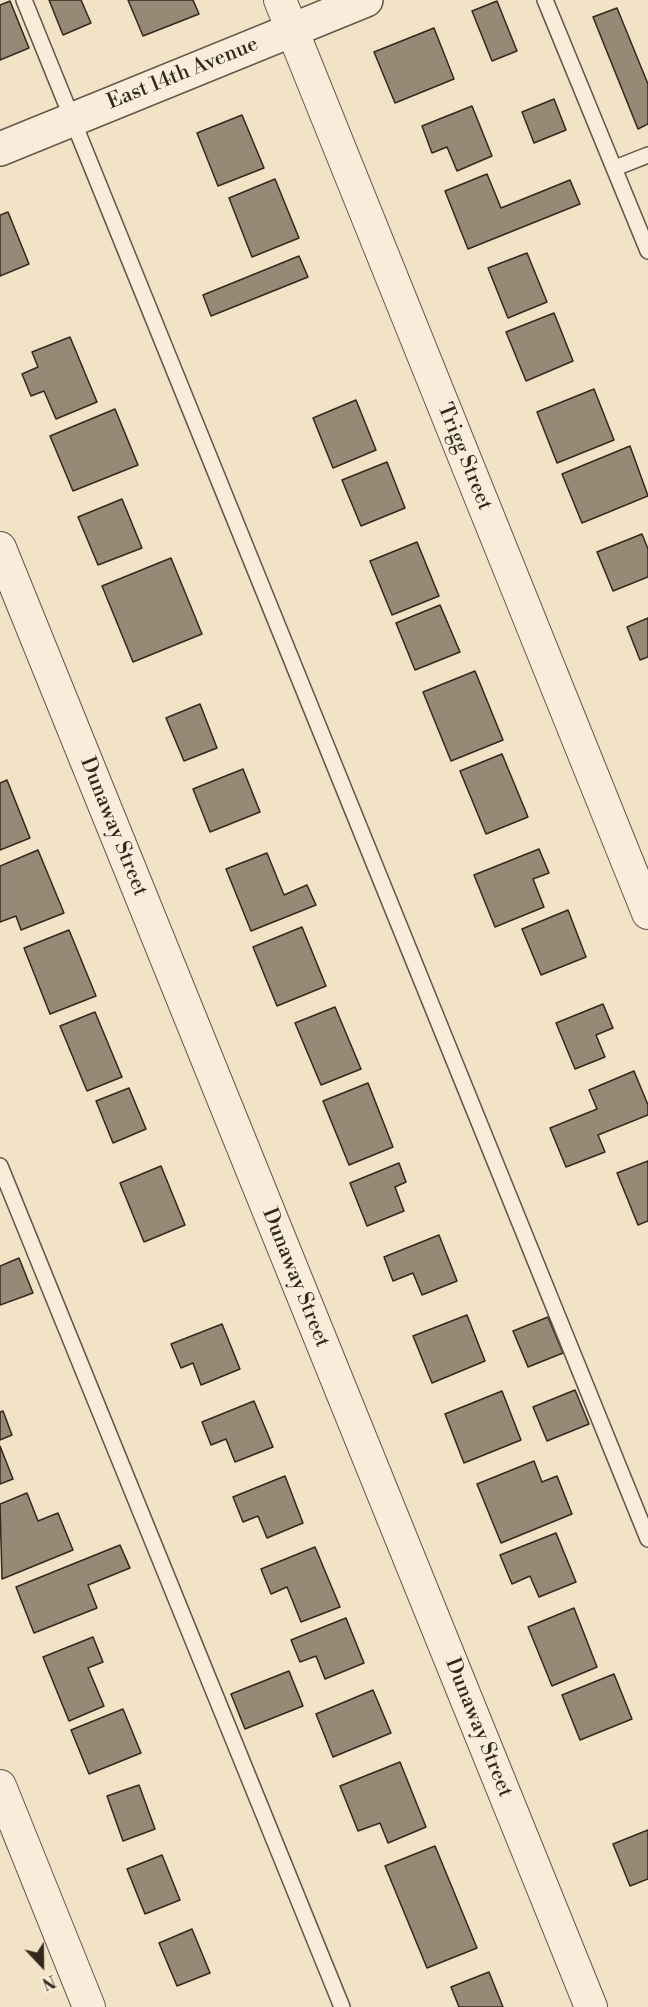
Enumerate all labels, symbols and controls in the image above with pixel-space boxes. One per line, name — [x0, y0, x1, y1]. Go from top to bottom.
street label: East 14th Avenue — [104, 32, 262, 116]
street label: Trigg Street — [431, 400, 497, 514]
street label: Dunaway Street — [74, 754, 152, 900]
street label: Dunaway Street — [256, 1205, 334, 1351]
street label: Dunaway Street — [439, 1655, 517, 1801]
north arrow — [12, 1935, 72, 1995]
text: N — [39, 1970, 58, 1993]

